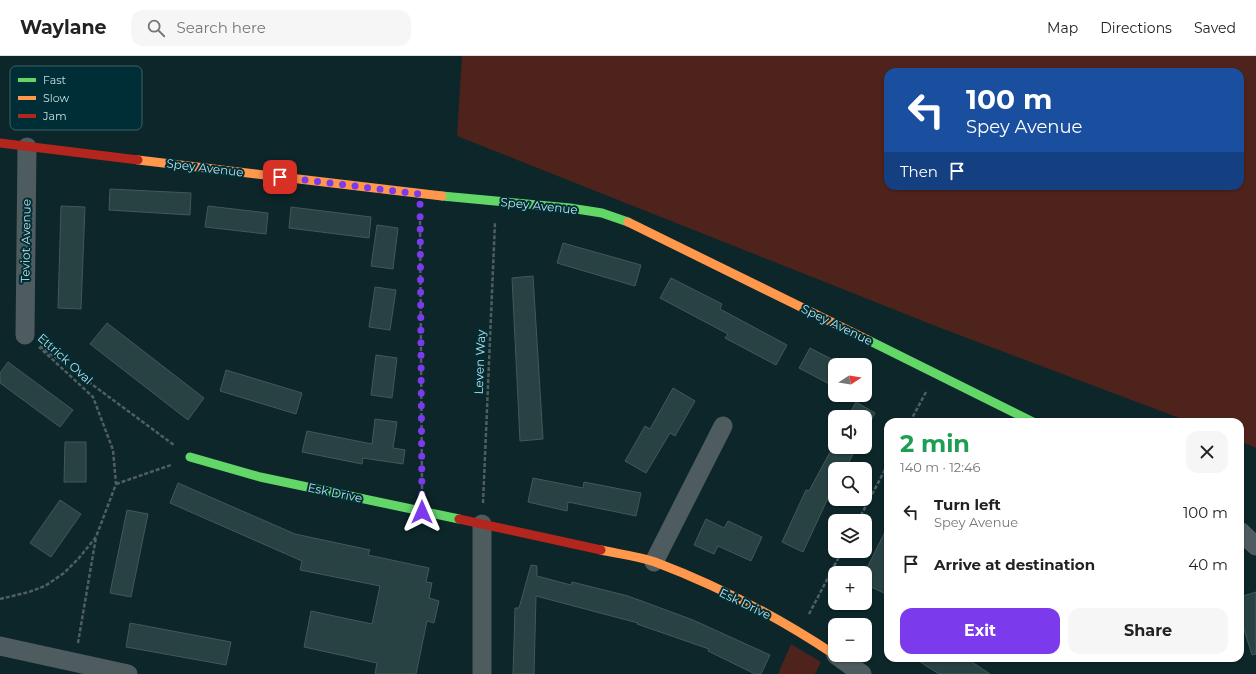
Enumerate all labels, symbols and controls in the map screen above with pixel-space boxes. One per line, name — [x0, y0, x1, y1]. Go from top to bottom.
search box — [131, 10, 411, 46]
text: Waylane — [20, 16, 107, 39]
icon: search — [145, 17, 167, 39]
text: Search here — [177, 18, 266, 37]
text: Map — [1047, 19, 1078, 37]
text: Directions — [1100, 19, 1172, 37]
text: Saved — [1194, 19, 1236, 37]
legend — [10, 66, 142, 130]
text: Fast — [43, 73, 67, 87]
text: 100 m — [966, 82, 1052, 116]
icon: left — [900, 84, 952, 136]
text: Slow — [43, 91, 69, 105]
text: Jam — [42, 109, 67, 123]
text: Spey Avenue — [966, 116, 1082, 138]
street label: Spey Avenue — [166, 155, 244, 180]
pin — [263, 160, 297, 194]
icon: arrive — [946, 160, 968, 182]
text: Then — [900, 162, 938, 181]
icon: arrive — [269, 166, 291, 188]
street label: Spey Avenue — [500, 194, 578, 217]
street label: Teviot Avenue — [17, 199, 34, 283]
street label: Spey Avenue — [799, 301, 875, 348]
street label: Leven Way — [471, 329, 488, 395]
street label: Ettrick Oval — [35, 330, 96, 387]
north arrow — [828, 358, 872, 402]
map controls — [828, 358, 872, 662]
button: sound — [828, 410, 872, 454]
text: 2 min — [900, 429, 970, 458]
button: close — [1186, 431, 1228, 473]
text: 140 m · 12:46 — [900, 459, 981, 475]
button: search — [828, 462, 872, 506]
street label: Esk Drive — [306, 479, 364, 506]
position arrow — [401, 491, 443, 533]
text: Turn left — [934, 495, 1001, 514]
icon: left — [900, 501, 922, 523]
text: 100 m — [1183, 503, 1228, 522]
button: layers — [828, 514, 872, 558]
text: Spey Avenue — [934, 514, 1018, 530]
icon: arrive — [900, 553, 922, 575]
text: Arrive at destination — [934, 555, 1095, 574]
text: 40 m — [1188, 555, 1228, 574]
button: + — [828, 566, 872, 610]
street label: Esk Drive — [717, 585, 773, 622]
button: Exit — [900, 608, 1060, 654]
button: Share — [1068, 608, 1228, 654]
button: − — [828, 618, 872, 662]

